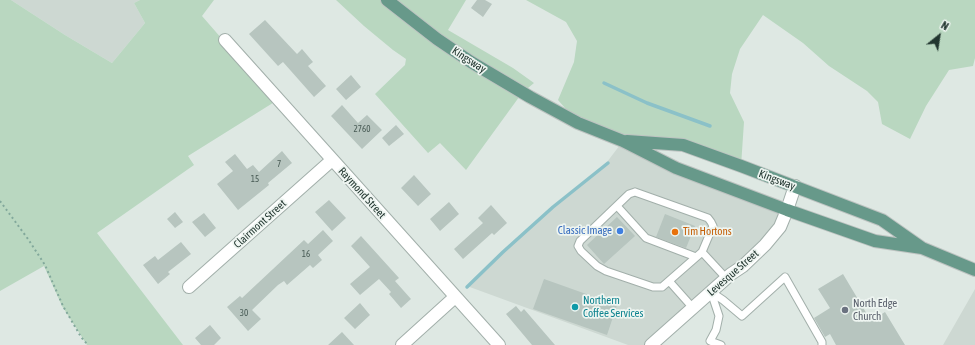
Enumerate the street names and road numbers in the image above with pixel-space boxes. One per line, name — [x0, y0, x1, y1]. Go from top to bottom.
street label: Kingsway — [449, 44, 489, 76]
street label: Raymond Street — [336, 165, 388, 221]
street label: Kingsway — [757, 167, 797, 193]
street label: Clairmont Street — [231, 197, 289, 251]
street label: Levesque Street — [705, 247, 761, 299]

